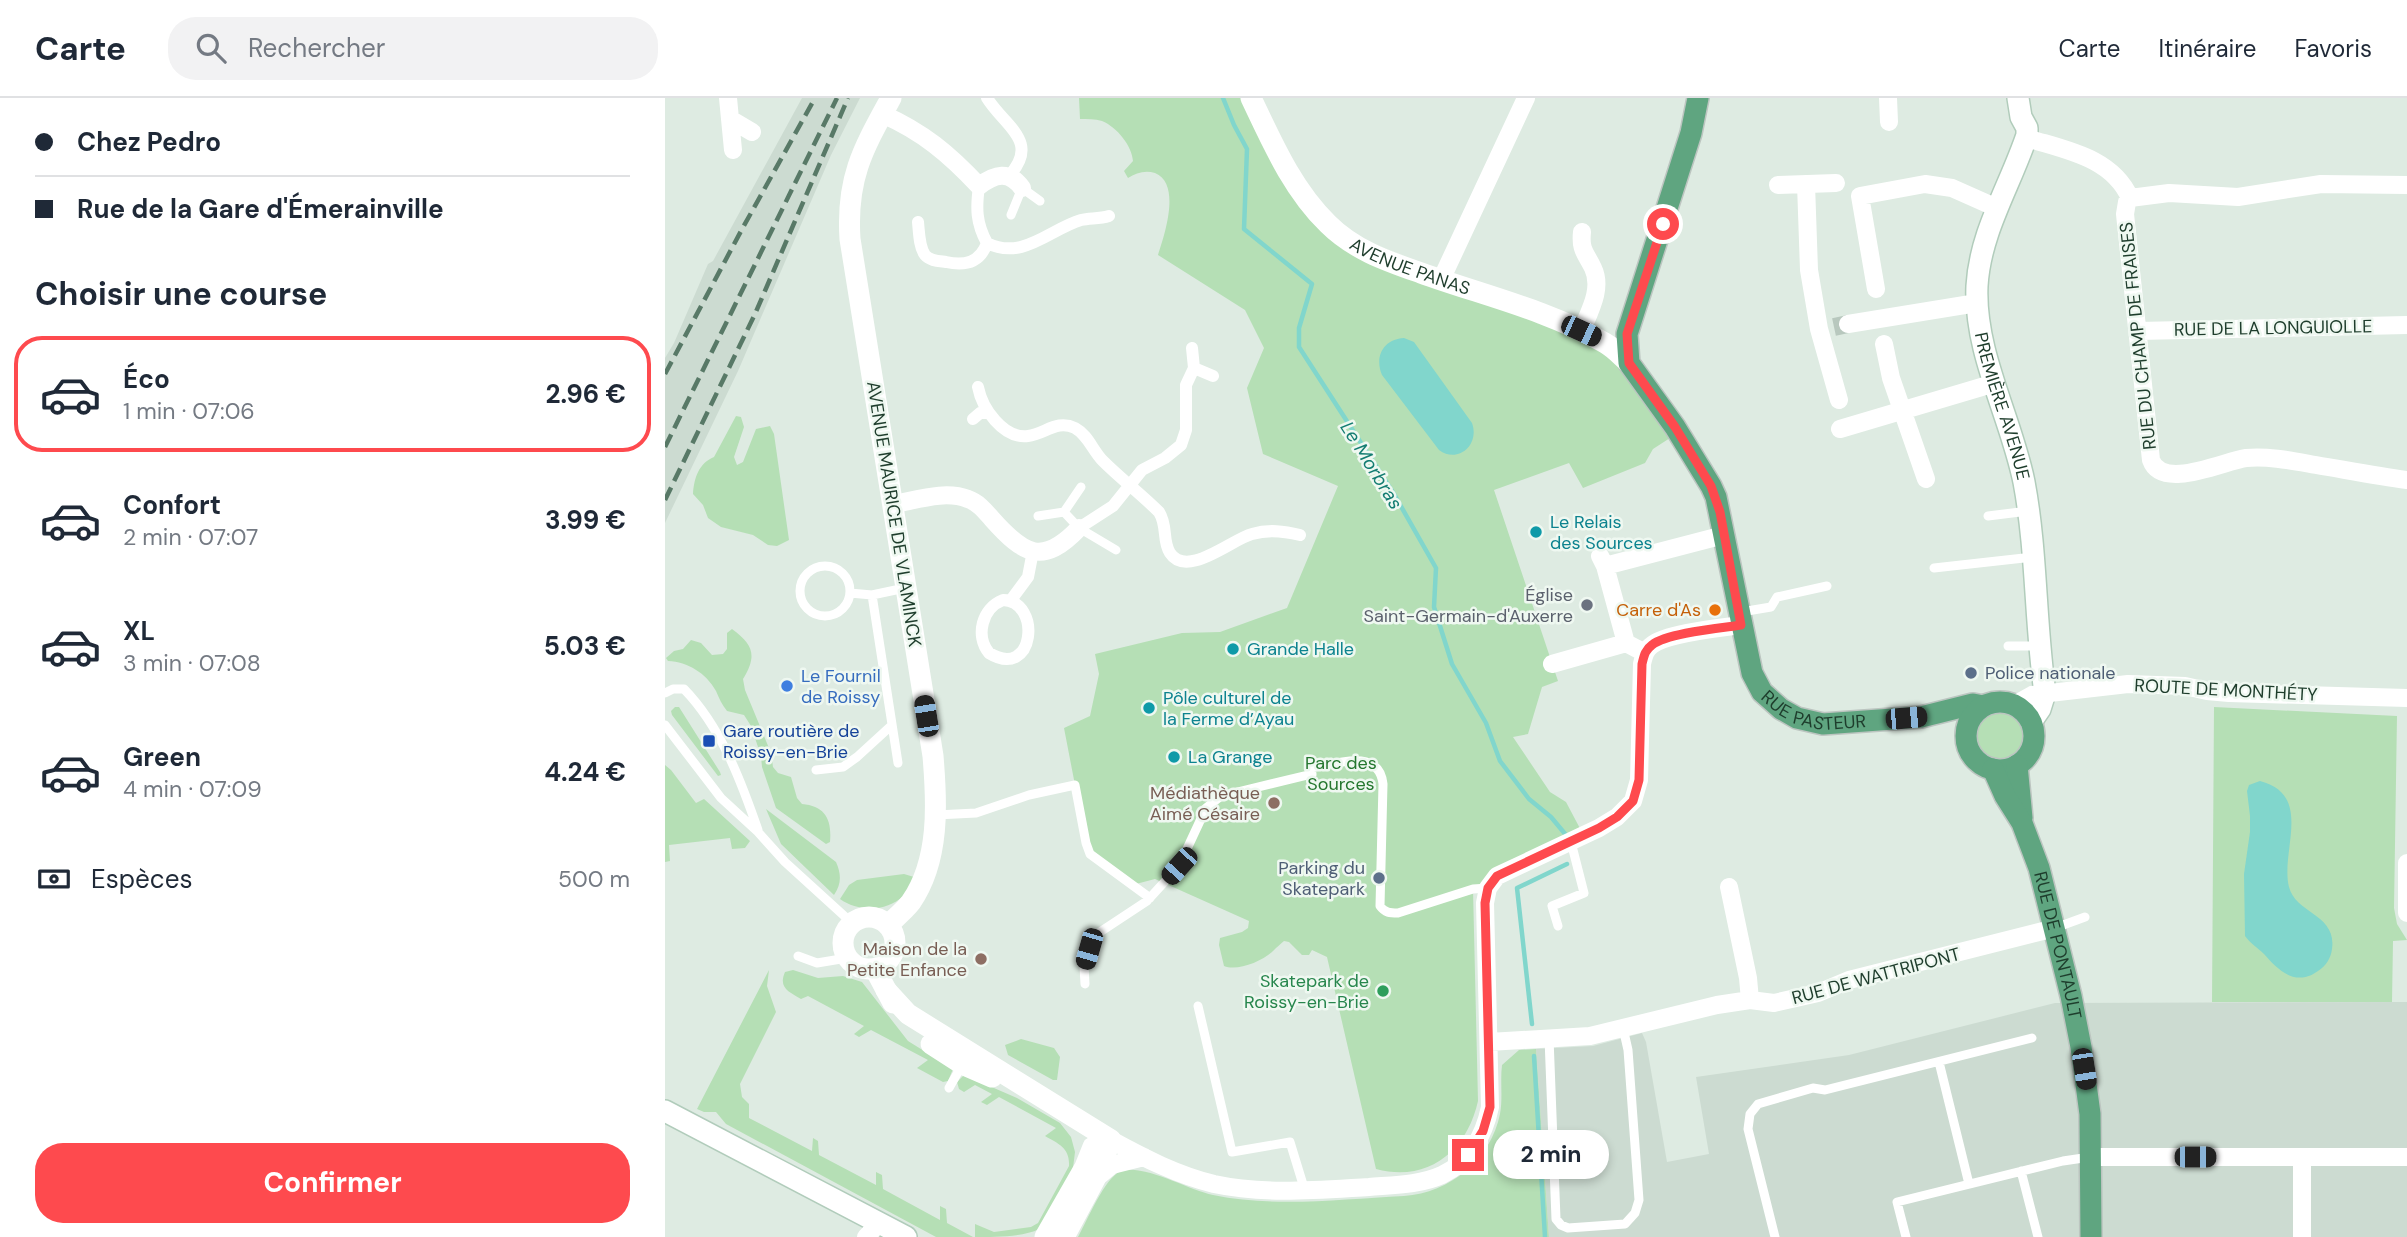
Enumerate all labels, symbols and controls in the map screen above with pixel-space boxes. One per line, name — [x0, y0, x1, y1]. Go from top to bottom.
search box — [168, 17, 658, 80]
text: Carte — [35, 27, 126, 70]
icon: search — [192, 29, 230, 67]
text: Rechercher — [248, 31, 385, 65]
text: Carte — [2059, 33, 2120, 64]
text: Itinéraire — [2158, 33, 2256, 64]
text: Favoris — [2294, 33, 2372, 64]
text: Chez Pedro — [77, 125, 221, 159]
text: Rue de la Gare d'Émerainville — [77, 192, 444, 226]
route start — [1647, 208, 1679, 240]
street label: RUE DU CHAMP DE FRAISES — [2114, 221, 2162, 451]
street label: AVENUE PANAS — [1345, 232, 1473, 301]
text: Choisir une course — [35, 273, 327, 315]
car — [1558, 313, 1605, 349]
street label: RUE DE LA LONGUIOLLE — [2174, 314, 2372, 342]
street label: PREMIÈRE AVENUE — [1969, 330, 2035, 482]
text: Éco — [123, 362, 170, 396]
icon: car — [39, 363, 102, 426]
text: 2.96 € — [546, 377, 626, 411]
street label: AVENUE MAURICE DE VLAMINCK — [861, 379, 927, 649]
text: 1 min · 07:06 — [123, 396, 255, 426]
water label: Le Morbras — [1335, 417, 1408, 514]
text: Confort — [123, 488, 221, 522]
icon: car — [39, 489, 102, 552]
text: 3.99 € — [545, 503, 626, 537]
place label: Le Relais des Sources — [1550, 510, 1653, 555]
text: 2 min · 07:07 — [123, 522, 258, 552]
marker: Le Relais des Sources — [1528, 524, 1544, 540]
place label: Église Saint-Germain-d'Auxerre — [1363, 583, 1573, 628]
marker: Église Saint-Germain-d'Auxerre — [1579, 597, 1595, 613]
place label: Carre d'As — [1616, 598, 1701, 622]
marker: Carre d'As — [1707, 602, 1723, 618]
text: XL — [123, 614, 155, 648]
icon: car — [39, 615, 102, 678]
text: 5.03 € — [544, 629, 626, 663]
place label: Grande Halle — [1247, 637, 1354, 661]
marker: Grande Halle — [1225, 641, 1241, 657]
text: 3 min · 07:08 — [123, 648, 261, 678]
place label: Police nationale — [1985, 661, 2116, 685]
place label: Le Fournil de Roissy — [801, 664, 881, 709]
marker: Police nationale — [1963, 665, 1979, 681]
street label: ROUTE DE MONTHÉTY — [2134, 673, 2319, 707]
marker: Le Fournil de Roissy — [779, 678, 795, 694]
street label: RUE PASTEUR — [1756, 685, 1867, 736]
place label: Pôle culturel de la Ferme d’Ayau — [1163, 686, 1294, 731]
car — [913, 694, 940, 738]
marker: Pôle culturel de la Ferme d’Ayau — [1141, 700, 1157, 716]
car — [1885, 706, 1928, 730]
place label: Gare routière de Roissy-en-Brie — [723, 719, 860, 764]
marker: Gare routière de Roissy-en-Brie — [701, 733, 717, 749]
text: Green — [123, 740, 201, 774]
icon: car — [39, 741, 102, 804]
place label: La Grange — [1188, 745, 1272, 769]
marker: La Grange — [1166, 749, 1182, 765]
park label: Parc des Sources — [1305, 751, 1377, 796]
text: 4.24 € — [544, 755, 626, 789]
text: 4 min · 07:09 — [123, 774, 262, 804]
place label: Médiathèque Aimé Césaire — [1150, 781, 1260, 826]
marker: Médiathèque Aimé Césaire — [1266, 795, 1282, 811]
car — [1158, 843, 1201, 889]
place label: Parking du Skatepark — [1278, 856, 1365, 901]
icon: cash — [35, 860, 73, 898]
text: Espèces — [91, 862, 192, 896]
text: 500 m — [558, 864, 630, 894]
street label: RUE DE PONTAULT — [2028, 869, 2087, 1021]
marker: Parking du Skatepark — [1371, 870, 1387, 886]
car — [1074, 926, 1105, 972]
place label: Maison de la Petite Enfance — [847, 937, 967, 982]
street label: RUE DE WATTRIPONT — [1789, 942, 1963, 1010]
marker: Maison de la Petite Enfance — [973, 951, 989, 967]
place label: Skatepark de Roissy-en-Brie — [1244, 969, 1369, 1014]
marker: Skatepark de Roissy-en-Brie — [1375, 983, 1391, 999]
car — [2071, 1047, 2098, 1091]
callout: 2 min — [1493, 1130, 1608, 1180]
route end — [1452, 1139, 1484, 1171]
text: 2 min — [1521, 1139, 1581, 1169]
button: Confirmer — [35, 1143, 630, 1223]
car — [2175, 1147, 2217, 1168]

